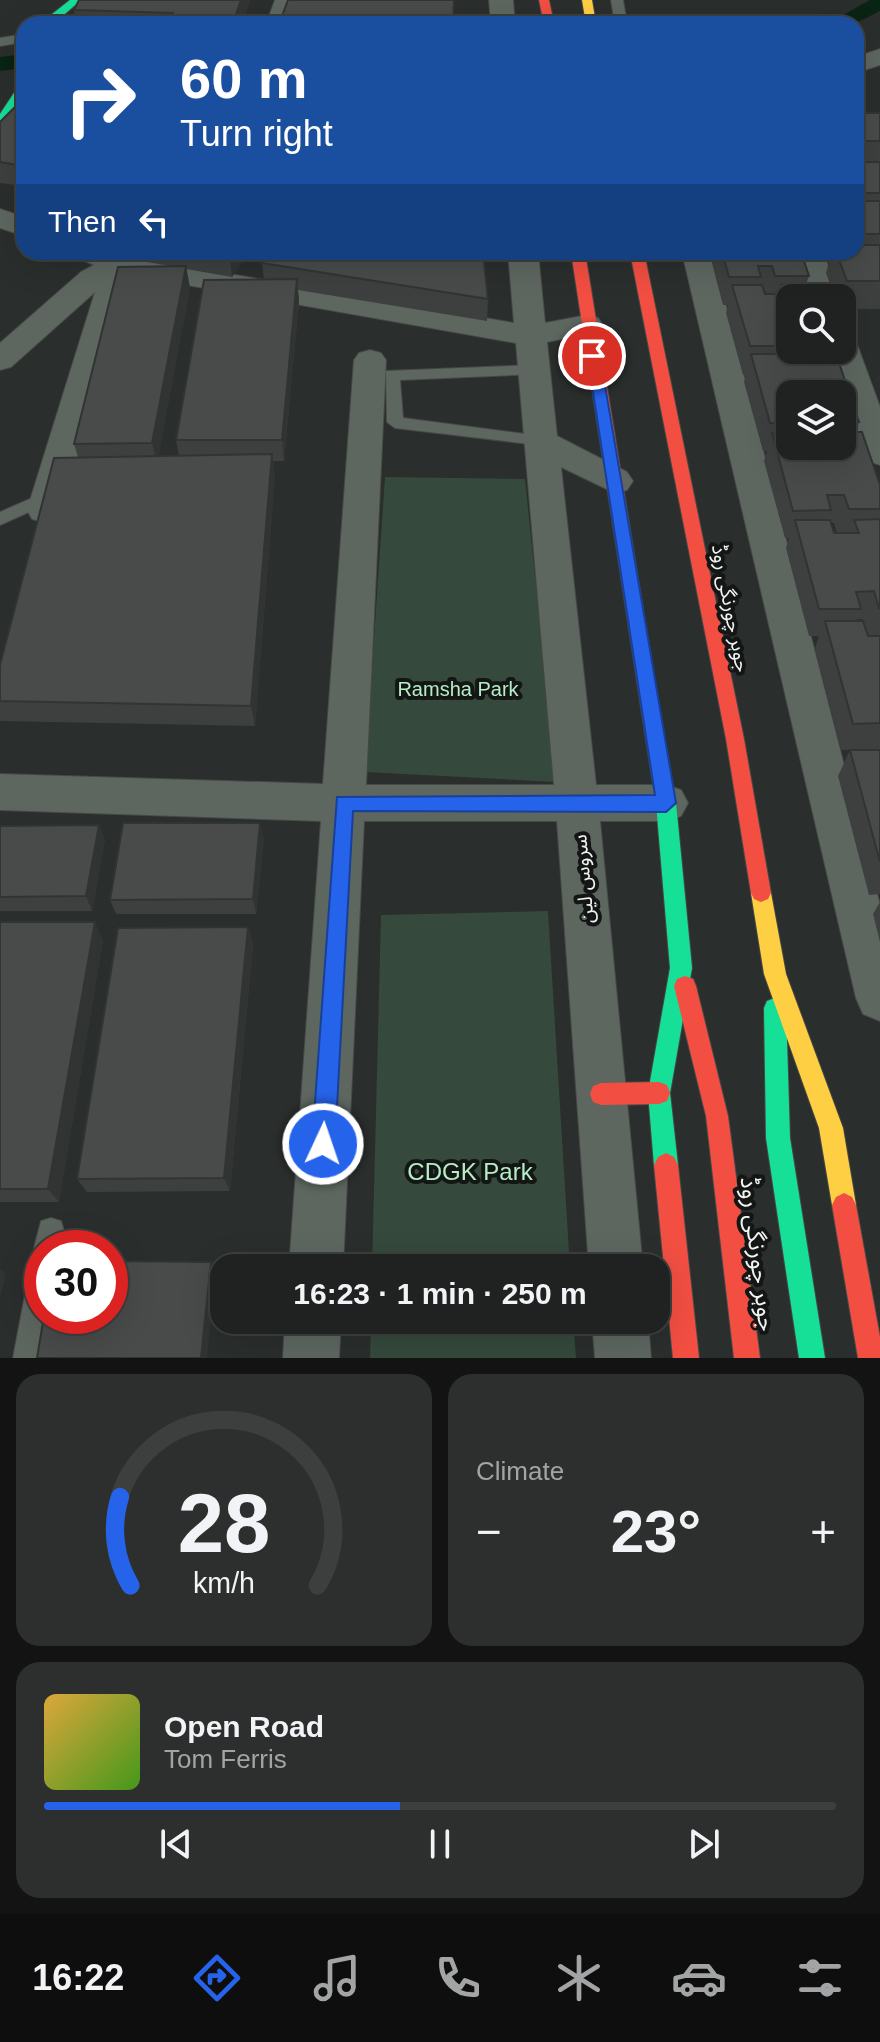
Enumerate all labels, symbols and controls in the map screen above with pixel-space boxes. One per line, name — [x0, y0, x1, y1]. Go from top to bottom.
text: 60 m — [180, 47, 308, 110]
icon: right — [48, 48, 152, 152]
text: Turn right — [180, 113, 333, 154]
icon: left — [132, 200, 176, 244]
text: Then — [48, 205, 116, 238]
map controls — [776, 284, 856, 460]
button: search — [776, 284, 856, 364]
pin — [558, 322, 626, 390]
icon: arrive — [570, 334, 614, 378]
button: layers — [776, 380, 856, 460]
street label: جوہر چورنگی روڈ — [706, 542, 754, 674]
park label: Ramsha Park — [397, 678, 520, 700]
street label: سروس لین — [568, 833, 599, 925]
position arrow — [281, 1102, 365, 1186]
park label: CDGK Park — [407, 1158, 534, 1185]
street label: جوہر چورنگی روڈ — [734, 1175, 781, 1333]
speed limit sign: 30 — [24, 1230, 128, 1334]
text: 16:23 · 1 min · 250 m — [293, 1277, 587, 1310]
text: Climate — [476, 1456, 564, 1486]
text: 28 — [178, 1477, 270, 1570]
text: 23° — [611, 1498, 701, 1565]
text: − — [476, 1507, 502, 1556]
text: + — [810, 1507, 836, 1556]
text: km/h — [193, 1567, 255, 1599]
text: Open Road — [164, 1710, 324, 1743]
text: Tom Ferris — [164, 1744, 287, 1774]
icon: previous — [154, 1822, 198, 1866]
icon: pause — [418, 1822, 462, 1866]
icon: next — [682, 1822, 726, 1866]
icon: directions — [189, 1950, 245, 2006]
icon: music — [309, 1950, 365, 2006]
icon: phone — [430, 1950, 486, 2006]
icon: climate — [551, 1950, 607, 2006]
icon: car — [671, 1950, 727, 2006]
icon: filters — [792, 1950, 848, 2006]
text: 16:22 — [32, 1957, 124, 1998]

